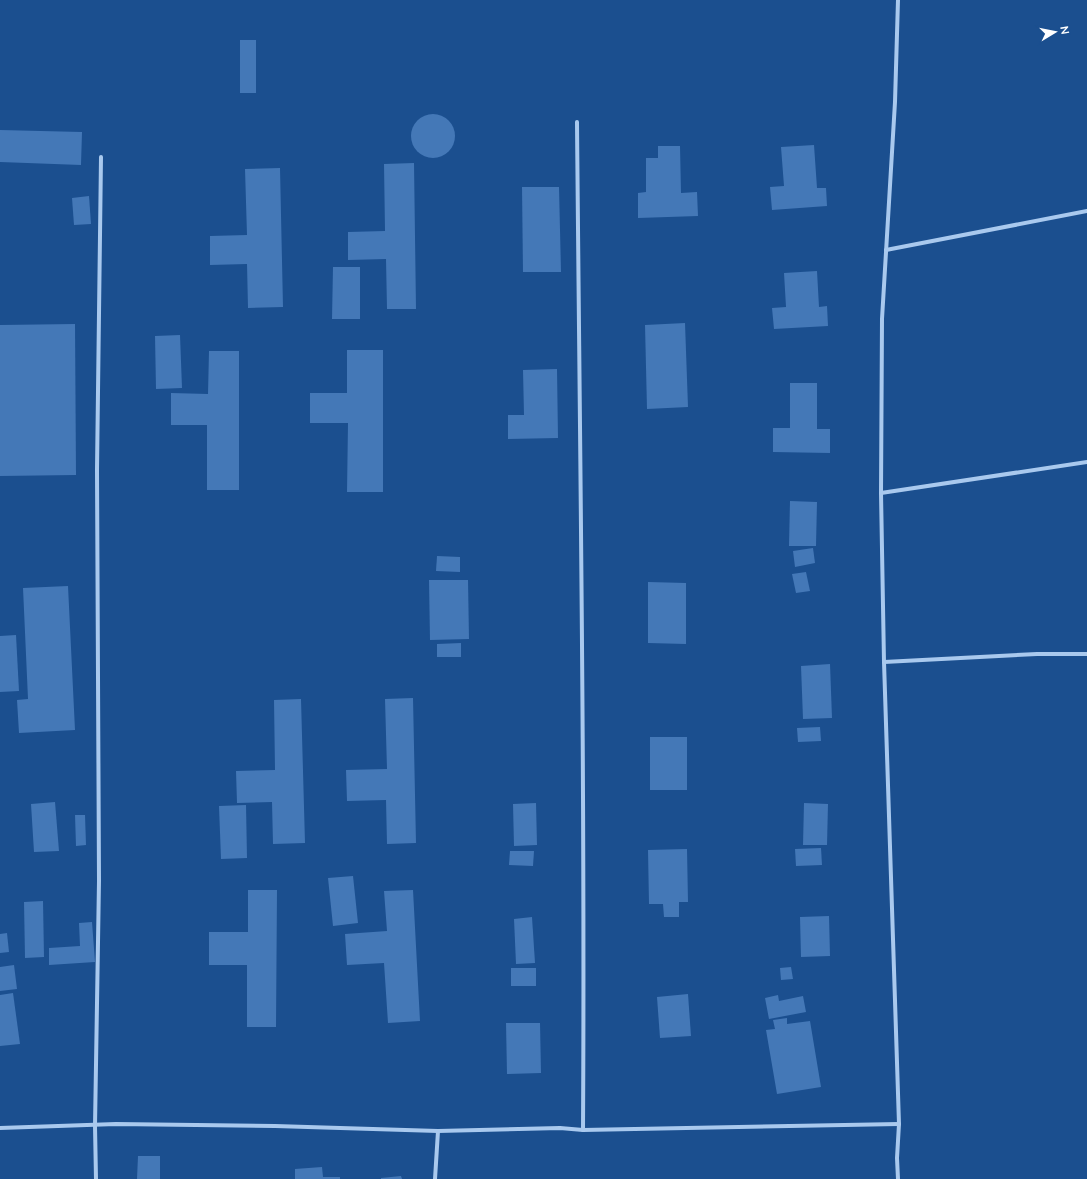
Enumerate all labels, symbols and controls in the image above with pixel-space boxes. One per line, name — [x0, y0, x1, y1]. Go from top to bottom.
north arrow — [1035, 12, 1075, 52]
text: N — [1057, 25, 1072, 36]

